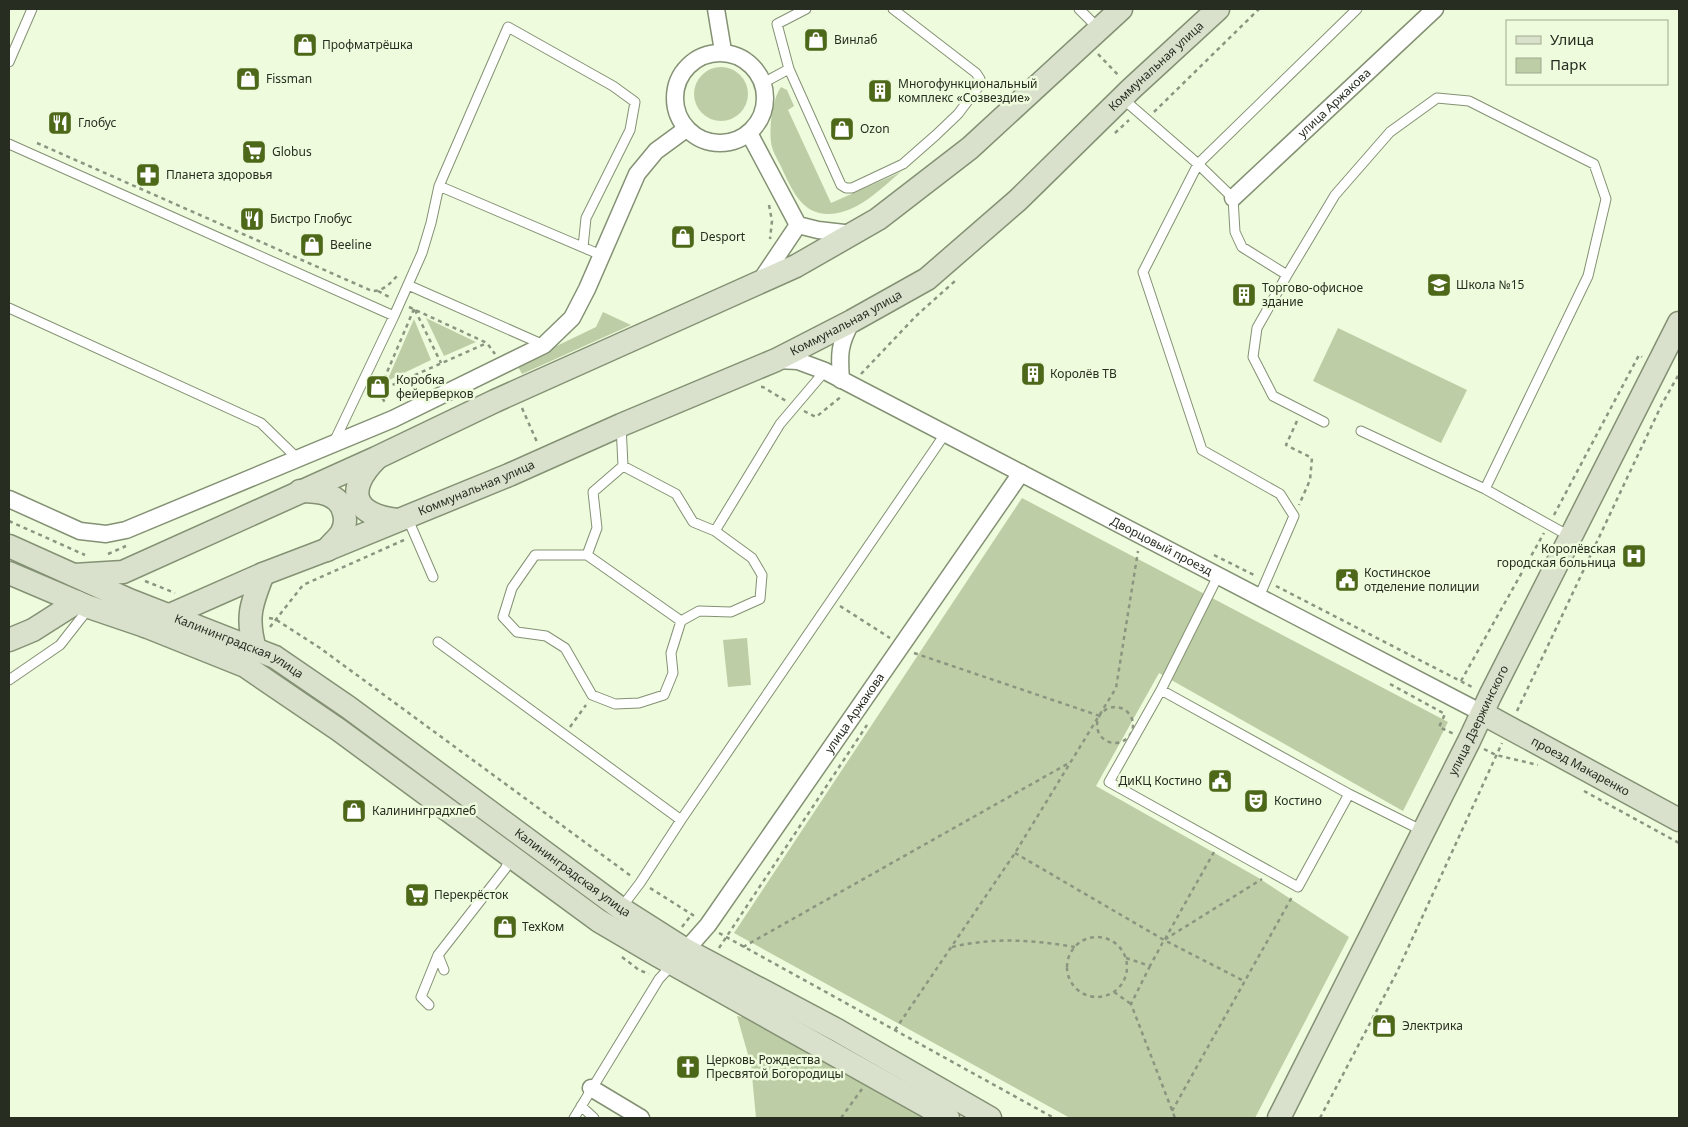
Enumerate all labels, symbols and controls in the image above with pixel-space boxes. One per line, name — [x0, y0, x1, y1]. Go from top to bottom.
street label: Коммунальная улица — [1104, 17, 1207, 115]
legend — [1506, 20, 1668, 85]
shop icon: Винлаб — [803, 27, 829, 53]
text: Улица — [1550, 29, 1594, 49]
place label: Винлаб — [834, 31, 878, 48]
shop icon: Профматрёшка — [292, 32, 318, 58]
place label: Профматрёшка — [322, 36, 413, 53]
text: Парк — [1550, 54, 1586, 74]
street label: улица Аржакова — [1294, 64, 1374, 141]
shop icon: Fissman — [235, 66, 261, 92]
place label: Fissman — [266, 70, 312, 87]
place label: Многофункциональный комплекс «Созвездие» — [898, 75, 1037, 106]
building icon: Многофункциональный комплекс «Созвездие» — [867, 78, 893, 104]
restaurant icon: Глобус — [47, 110, 73, 136]
place label: Глобус — [78, 114, 116, 131]
shop icon: Ozon — [829, 116, 855, 142]
place label: Ozon — [860, 120, 890, 137]
supermarket icon: Globus — [241, 139, 267, 165]
place label: Globus — [272, 143, 312, 160]
pharmacy icon: Планета здоровья — [135, 162, 161, 188]
place label: Планета здоровья — [166, 166, 272, 183]
restaurant icon: Бистро Глобус — [239, 206, 265, 232]
place label: Бистро Глобус — [270, 210, 352, 227]
shop icon: Desport — [670, 224, 696, 250]
place label: Desport — [700, 228, 746, 245]
shop icon: Beeline — [299, 232, 325, 258]
place label: Beeline — [330, 236, 372, 253]
school or university icon: Школа №15 — [1426, 272, 1452, 298]
place label: Школа №15 — [1456, 276, 1525, 293]
place label: Торгово-офисное здание — [1262, 279, 1363, 310]
building icon: Торгово-офисное здание — [1231, 282, 1257, 308]
street label: Коммунальная улица — [787, 286, 905, 359]
building icon: Королёв ТВ — [1020, 361, 1046, 387]
place label: Королёв ТВ — [1050, 365, 1117, 382]
place label: Коробка фейерверков — [396, 371, 474, 402]
shop icon: Коробка фейерверков — [365, 374, 391, 400]
street label: Коммунальная улица — [415, 456, 537, 519]
street label: Дворцовый проезд — [1108, 512, 1216, 579]
place label: Королёвская городская больница — [1497, 540, 1616, 571]
hospital icon: Королёвская городская больница — [1621, 543, 1647, 569]
place label: Костинское отделение полиции — [1364, 564, 1479, 595]
public building icon: Костинское отделение полиции — [1334, 567, 1360, 593]
street label: Калининградская улица — [172, 610, 307, 682]
street label: улица Дзержинского — [1444, 662, 1512, 778]
street label: улица Аржакова — [820, 669, 888, 756]
street label: проезд Макаренко — [1528, 732, 1633, 800]
public building icon: ДиКЦ Костино — [1207, 768, 1233, 794]
place label: ДиКЦ Костино — [1118, 772, 1202, 789]
theatre icon: Костино — [1243, 788, 1269, 814]
place label: Костино — [1274, 792, 1322, 809]
shop icon: Калининградхлеб — [341, 798, 367, 824]
place label: Калининградхлеб — [372, 802, 476, 819]
street label: Калининградская улица — [511, 824, 634, 921]
supermarket icon: Перекрёсток — [404, 882, 430, 908]
place label: Перекрёсток — [434, 886, 509, 903]
shop icon: ТехКом — [492, 914, 518, 940]
place label: ТехКом — [522, 918, 564, 935]
shop icon: Электрика — [1371, 1013, 1397, 1039]
place label: Электрика — [1402, 1017, 1463, 1034]
place label: Церковь Рождества Пресвятой Богородицы — [706, 1051, 844, 1082]
church icon: Церковь Рождества Пресвятой Богородицы — [675, 1054, 701, 1080]

